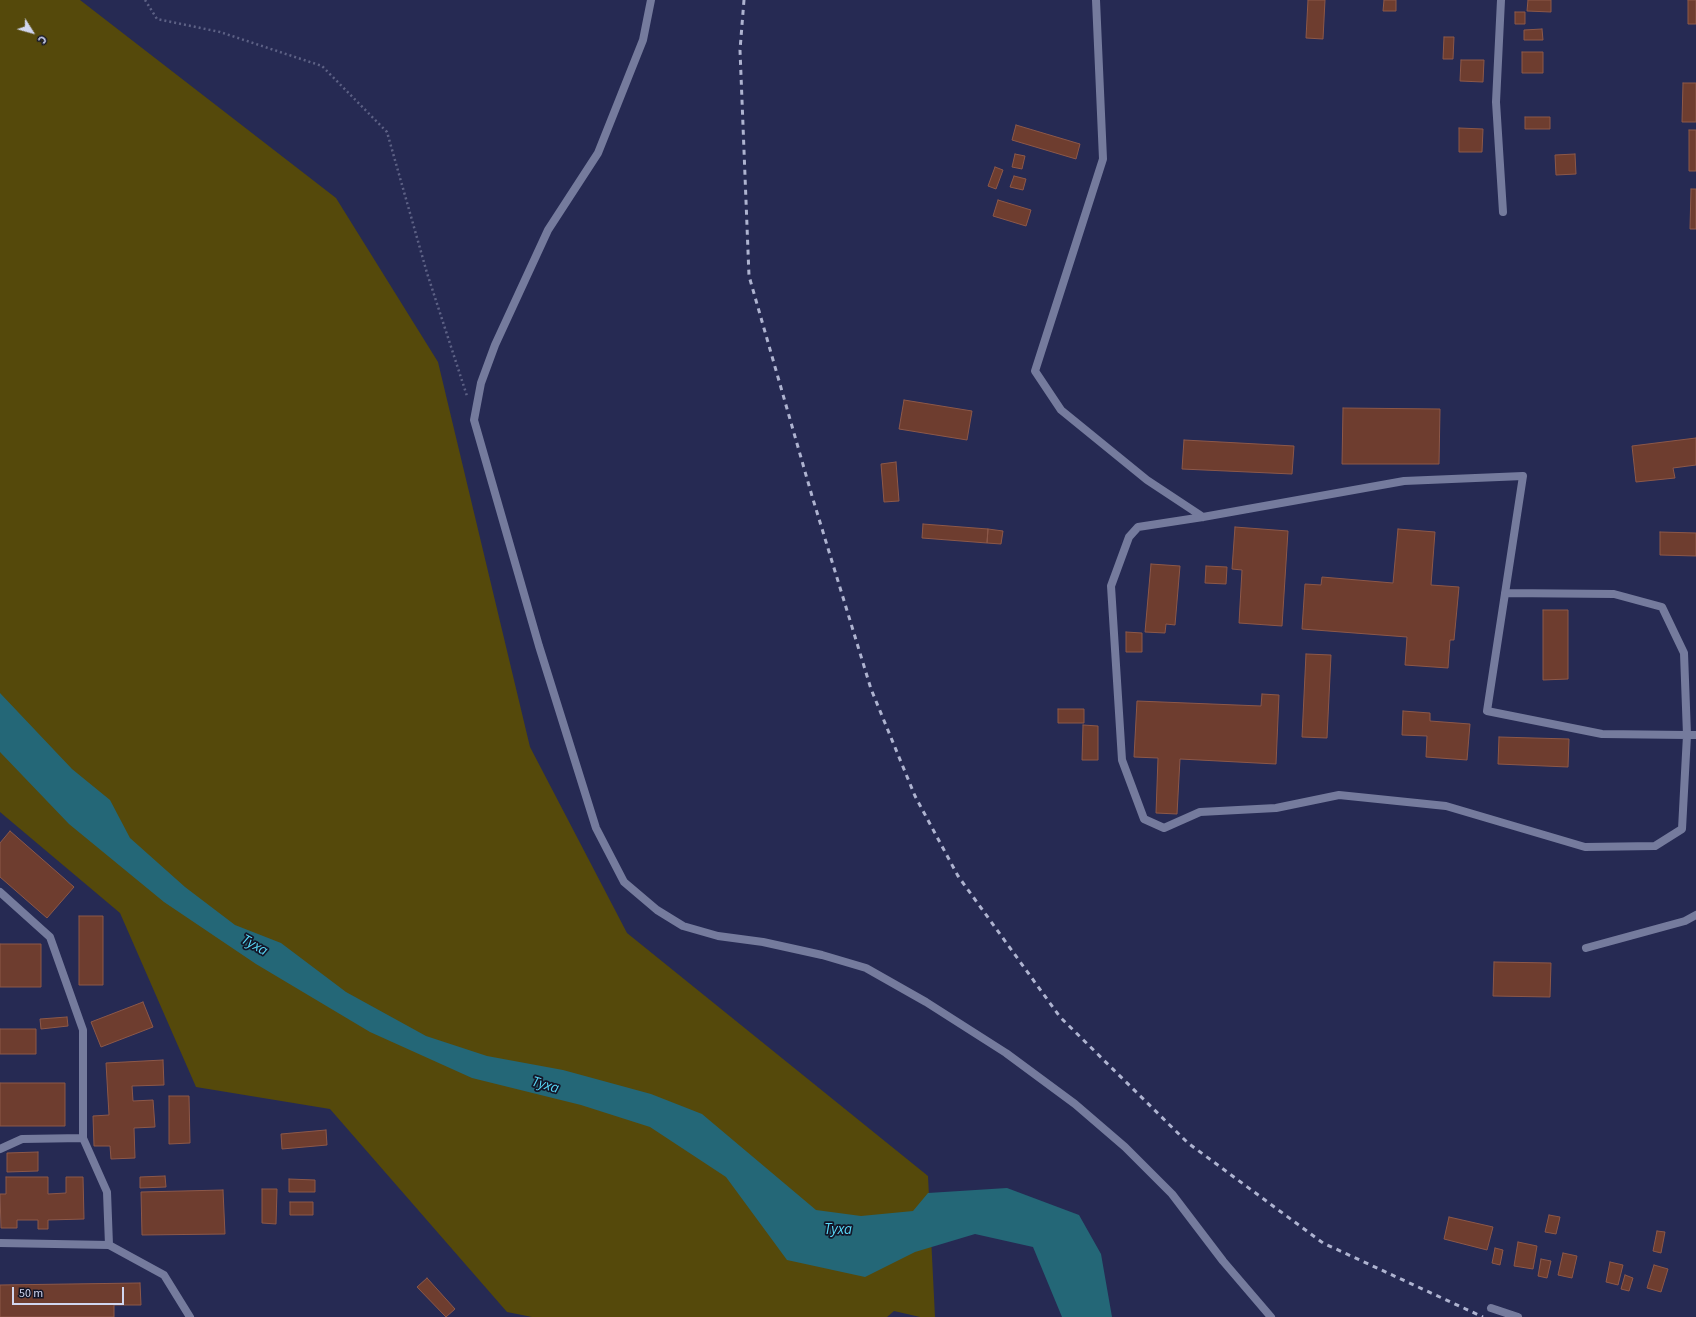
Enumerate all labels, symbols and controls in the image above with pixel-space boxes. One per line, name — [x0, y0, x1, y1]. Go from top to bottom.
north arrow — [12, 12, 52, 52]
text: С — [34, 32, 50, 47]
water label: Туха — [237, 931, 271, 961]
water label: Туха — [529, 1073, 561, 1099]
water label: Туха — [824, 1222, 852, 1240]
scale bar — [14, 1279, 126, 1305]
text: 50 m — [19, 1285, 43, 1302]

